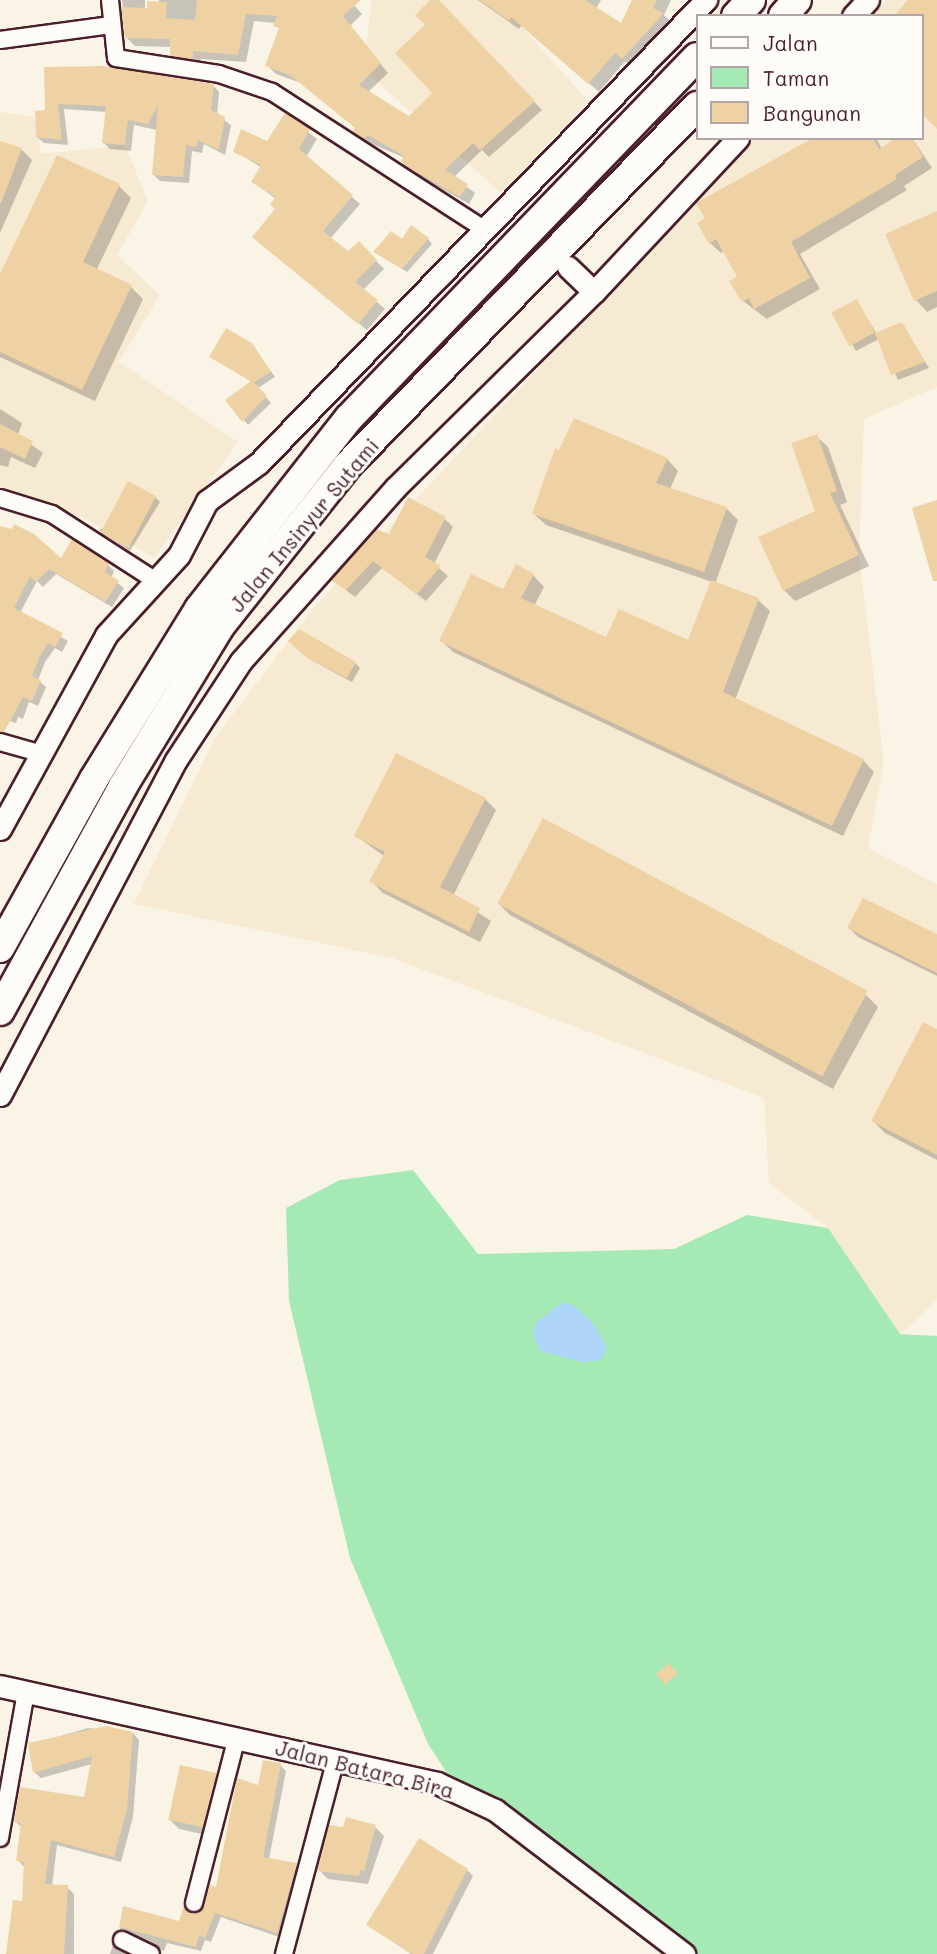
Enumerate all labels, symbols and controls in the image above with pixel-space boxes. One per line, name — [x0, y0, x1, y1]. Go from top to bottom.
legend — [696, 14, 923, 140]
text: Jalan — [763, 29, 818, 56]
text: Taman — [763, 64, 829, 91]
text: Bangunan — [763, 99, 861, 126]
street label: Jalan Insinyur Sutami — [224, 433, 384, 617]
street label: Jalan Batara Bira — [273, 1735, 457, 1803]

